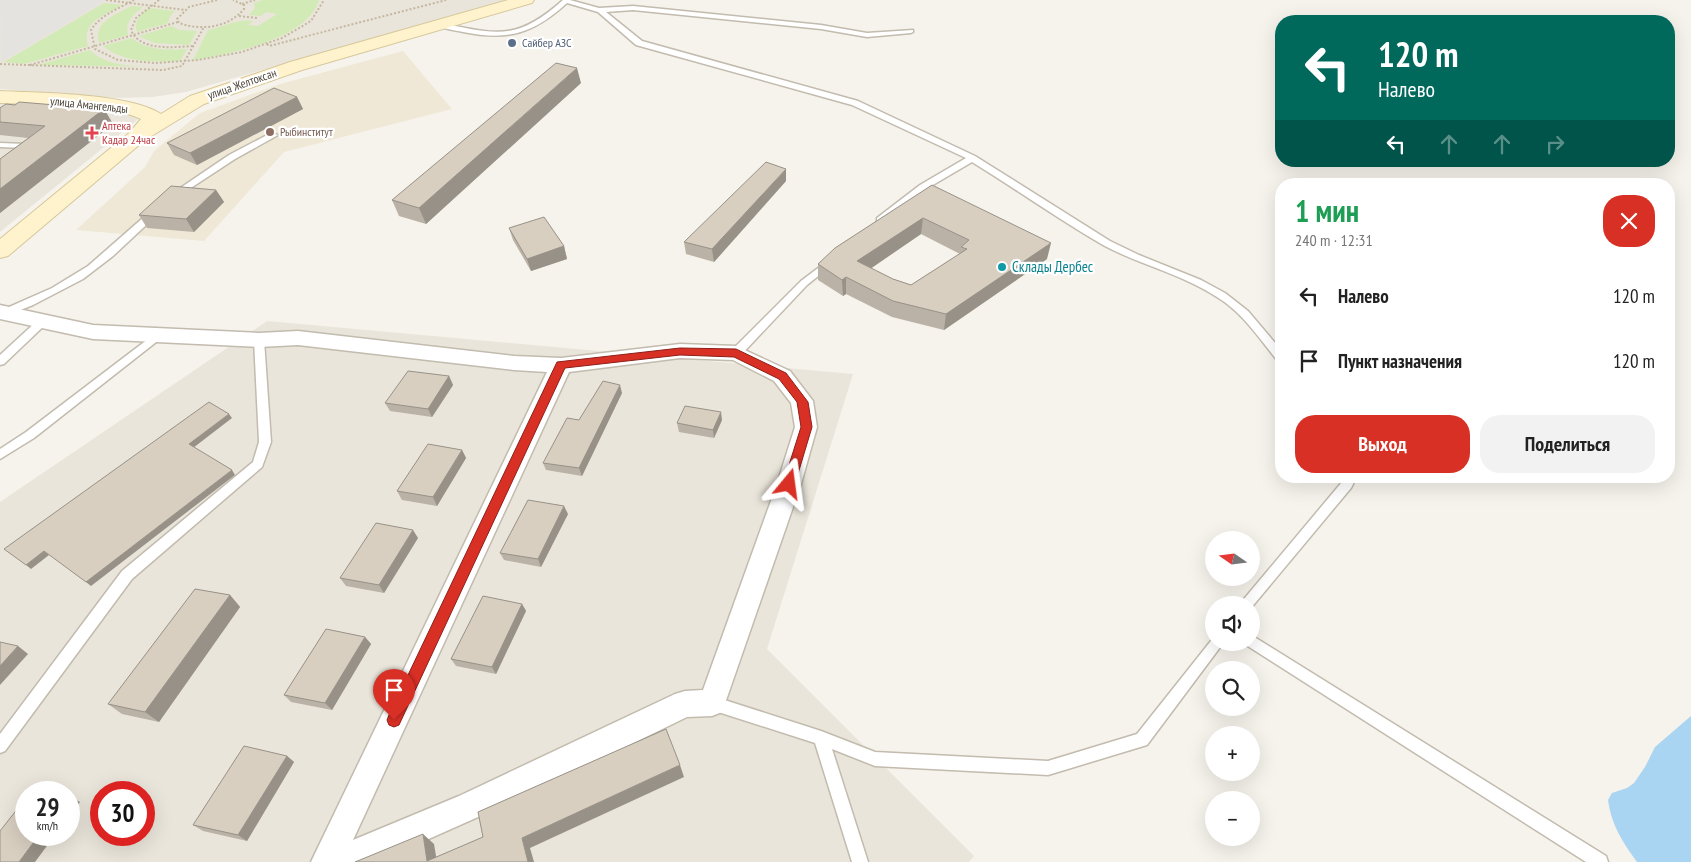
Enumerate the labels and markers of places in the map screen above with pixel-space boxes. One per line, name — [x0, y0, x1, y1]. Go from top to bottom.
place label: Сайбер АЗС — [522, 35, 572, 50]
marker: Сайбер АЗС — [506, 37, 518, 49]
place label: Аптека Кадар 24час — [102, 118, 156, 147]
place label: Рыбинститут — [280, 124, 333, 139]
marker: Рыбинститут — [264, 126, 276, 138]
marker: Аптека Кадар 24час — [86, 127, 98, 139]
place label: Склады Дербес — [1012, 257, 1094, 276]
marker: Склады Дербес — [996, 261, 1008, 273]
pin — [373, 669, 415, 720]

